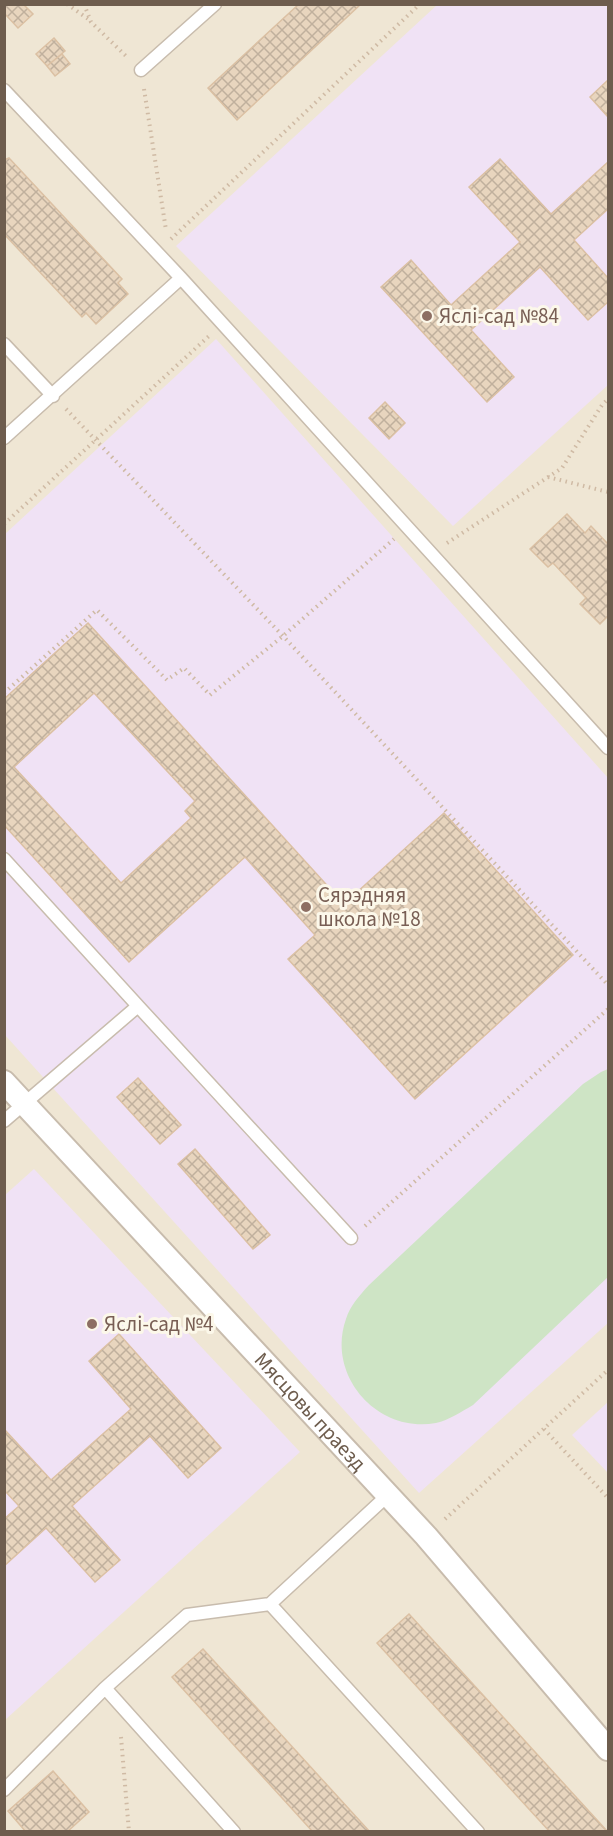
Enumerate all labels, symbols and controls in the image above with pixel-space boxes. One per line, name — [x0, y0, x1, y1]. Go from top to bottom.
place label: Яслі-сад №84 — [439, 301, 559, 331]
marker: Яслі-сад №84 — [420, 309, 434, 323]
place label: Сярэдняя школа №18 — [318, 880, 421, 934]
marker: Сярэдняя школа №18 — [299, 900, 313, 914]
place label: Яслі-сад №4 — [104, 1309, 213, 1339]
marker: Яслі-сад №4 — [85, 1317, 99, 1331]
street label: Мясцовы праезд — [247, 1345, 373, 1478]

